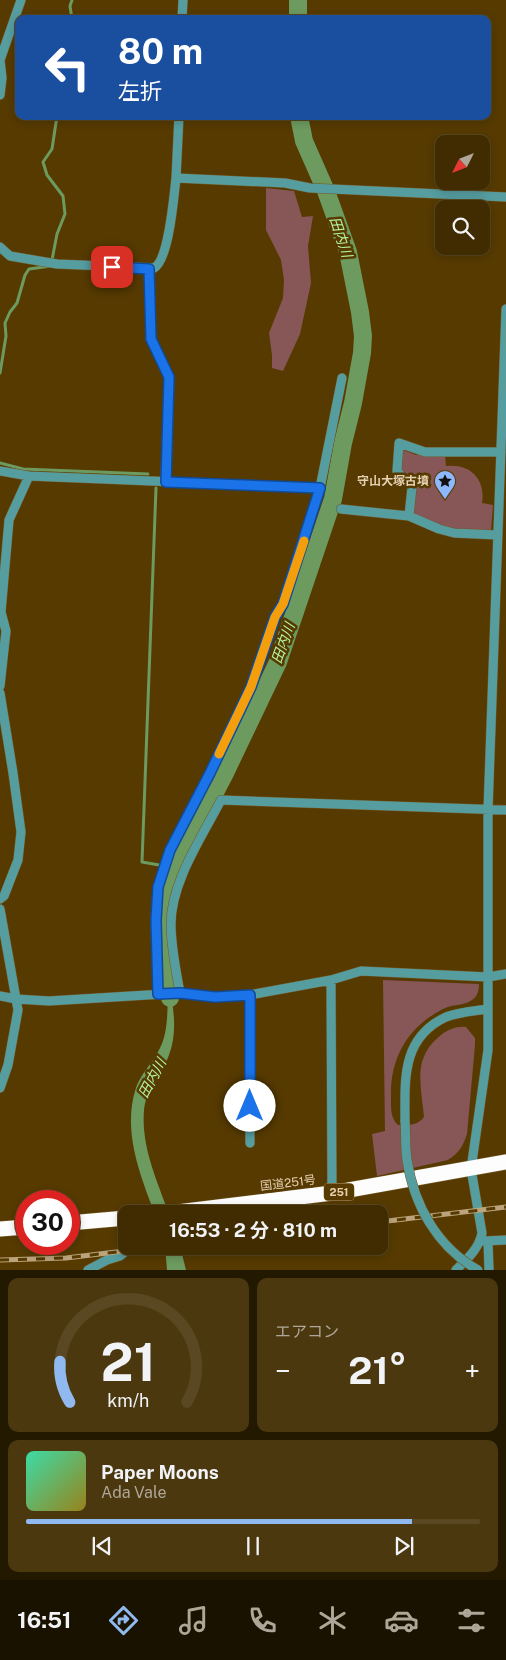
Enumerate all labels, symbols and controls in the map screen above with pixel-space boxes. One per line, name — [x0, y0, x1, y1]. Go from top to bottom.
text: 80 m — [118, 31, 203, 72]
icon: left — [35, 35, 100, 100]
text: 左折 — [118, 78, 162, 104]
north arrow — [435, 135, 490, 190]
map controls — [435, 135, 490, 255]
button: search — [435, 200, 490, 255]
water label: 田内川 — [327, 215, 356, 261]
pin — [91, 246, 133, 288]
icon: arrive — [98, 253, 126, 281]
place icon: 守山大塚古墳 — [433, 469, 457, 500]
place label: 守山大塚古墳 — [357, 474, 429, 488]
water label: 田内川 — [268, 619, 298, 665]
water label: 田内川 — [135, 1054, 170, 1100]
position arrow — [223, 1079, 275, 1131]
street label: 国道251号 — [259, 1173, 317, 1193]
road number: 251 — [324, 1184, 354, 1200]
speed limit sign: 30 — [15, 1190, 80, 1255]
text: 16:53 · 2 分 · 810 m — [169, 1219, 337, 1241]
text: エアコン — [275, 1322, 339, 1341]
text: 21 — [101, 1332, 156, 1393]
text: 21° — [348, 1348, 407, 1393]
text: − — [275, 1354, 291, 1387]
text: + — [464, 1354, 480, 1387]
text: km/h — [107, 1390, 150, 1411]
text: Paper Moons — [101, 1461, 219, 1483]
text: Ada Vale — [101, 1483, 166, 1502]
icon: previous — [88, 1532, 116, 1560]
icon: pause — [239, 1532, 267, 1560]
icon: next — [390, 1532, 418, 1560]
icon: directions — [106, 1603, 141, 1638]
icon: music — [176, 1603, 211, 1638]
icon: phone — [245, 1603, 280, 1638]
icon: climate — [315, 1603, 350, 1638]
icon: car — [384, 1603, 419, 1638]
icon: filters — [454, 1603, 489, 1638]
text: 16:51 — [17, 1607, 71, 1633]

